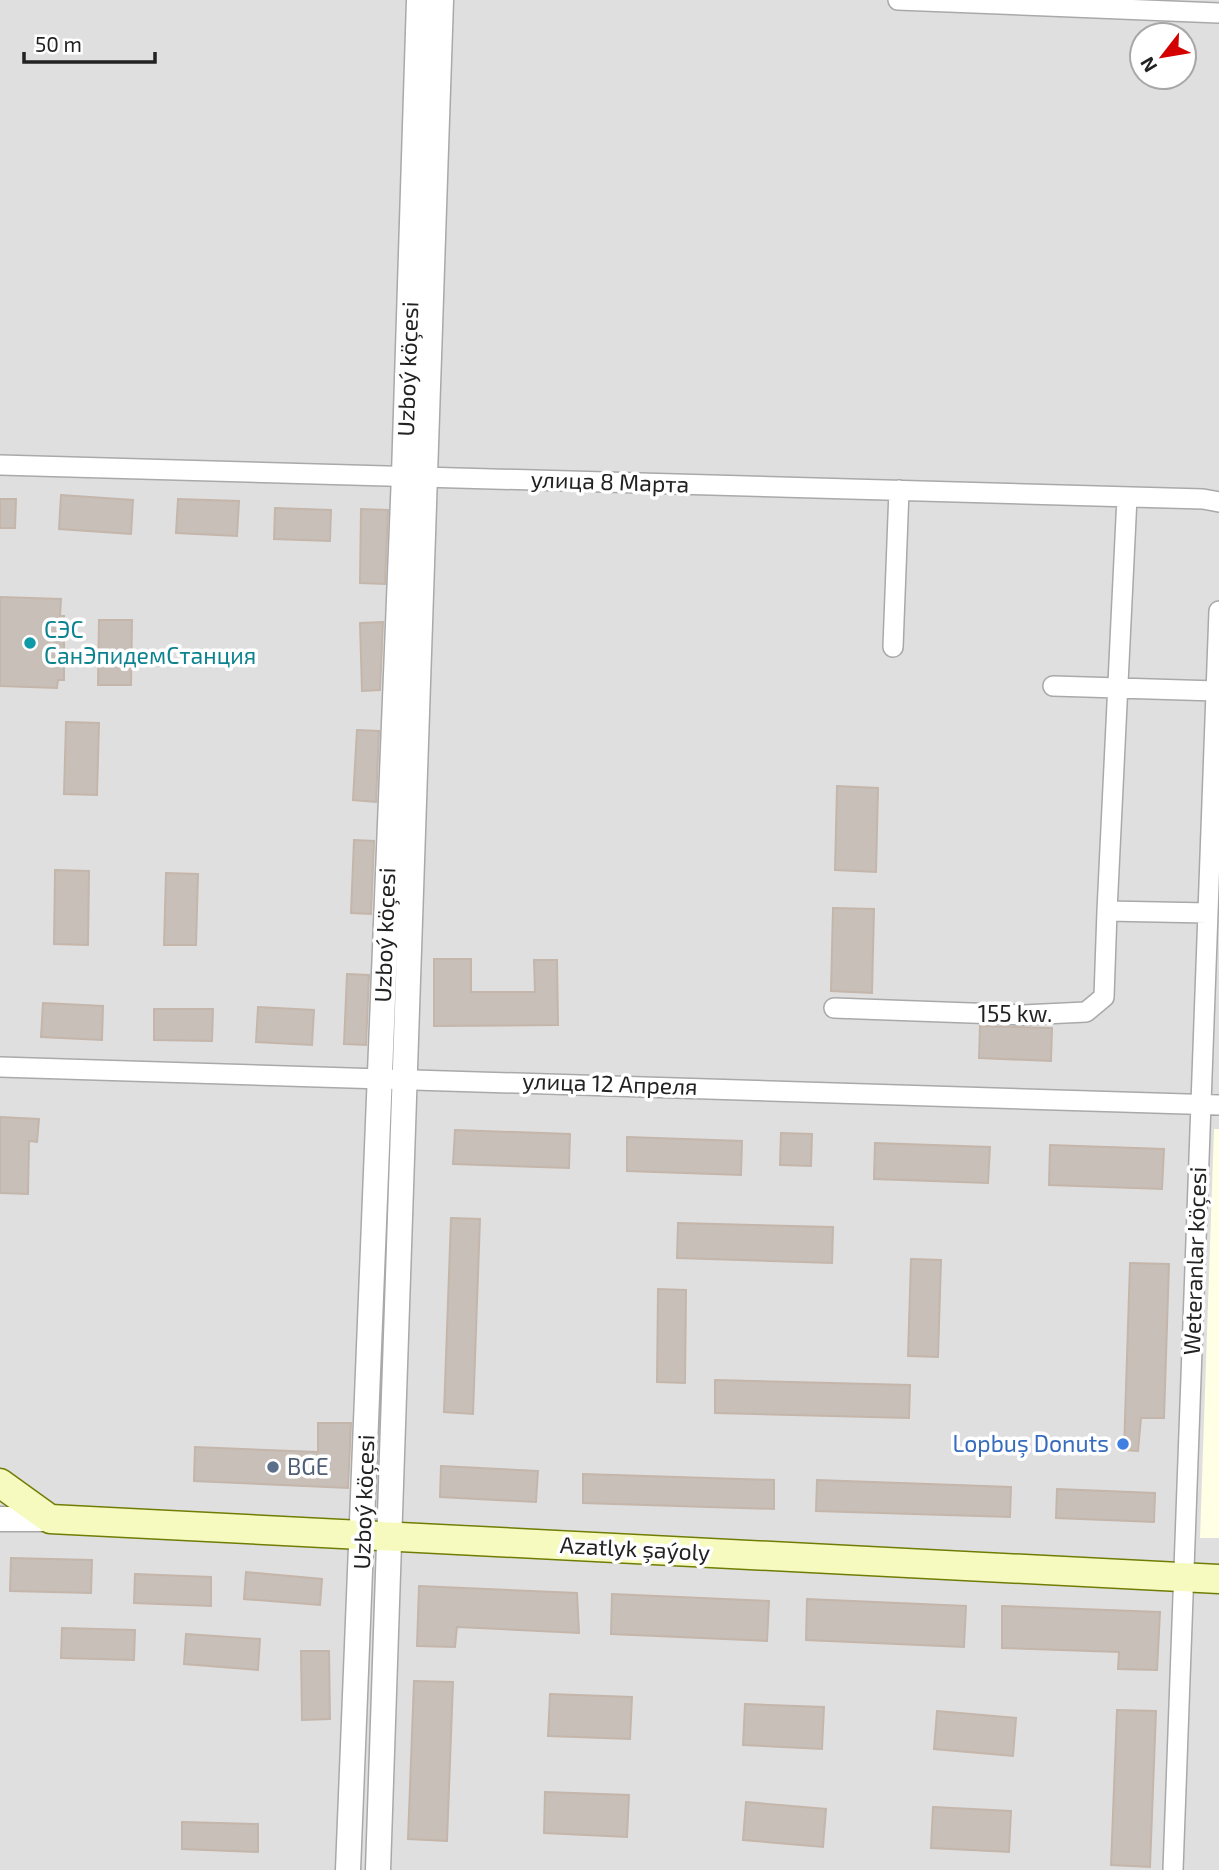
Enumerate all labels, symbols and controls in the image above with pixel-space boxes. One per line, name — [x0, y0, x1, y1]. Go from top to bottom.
scale bar — [24, 21, 156, 65]
north arrow — [1128, 21, 1198, 91]
text: 50 m — [35, 31, 82, 56]
text: N — [1135, 53, 1161, 77]
street label: Uzboý köçesi — [391, 301, 424, 437]
street label: улица 8 Марта — [530, 464, 690, 499]
place label: СЭС СанЭпидемСтанция — [44, 615, 256, 669]
marker: СЭС СанЭпидемСтанция — [22, 635, 38, 651]
street label: Uzboý köçesi — [368, 867, 401, 1003]
street label: 155 kw. — [978, 999, 1052, 1027]
street label: улица 12 Апреля — [522, 1066, 698, 1101]
street label: Weteranlar köçesi — [1177, 1166, 1212, 1356]
place label: Lopbuş Donuts — [953, 1429, 1109, 1458]
street label: Uzboý köçesi — [347, 1434, 380, 1570]
marker: Lopbuş Donuts — [1115, 1436, 1131, 1452]
place label: BGE — [287, 1452, 329, 1480]
marker: BGE — [265, 1459, 281, 1475]
street label: Azatlyk şaýoly — [559, 1530, 711, 1567]

